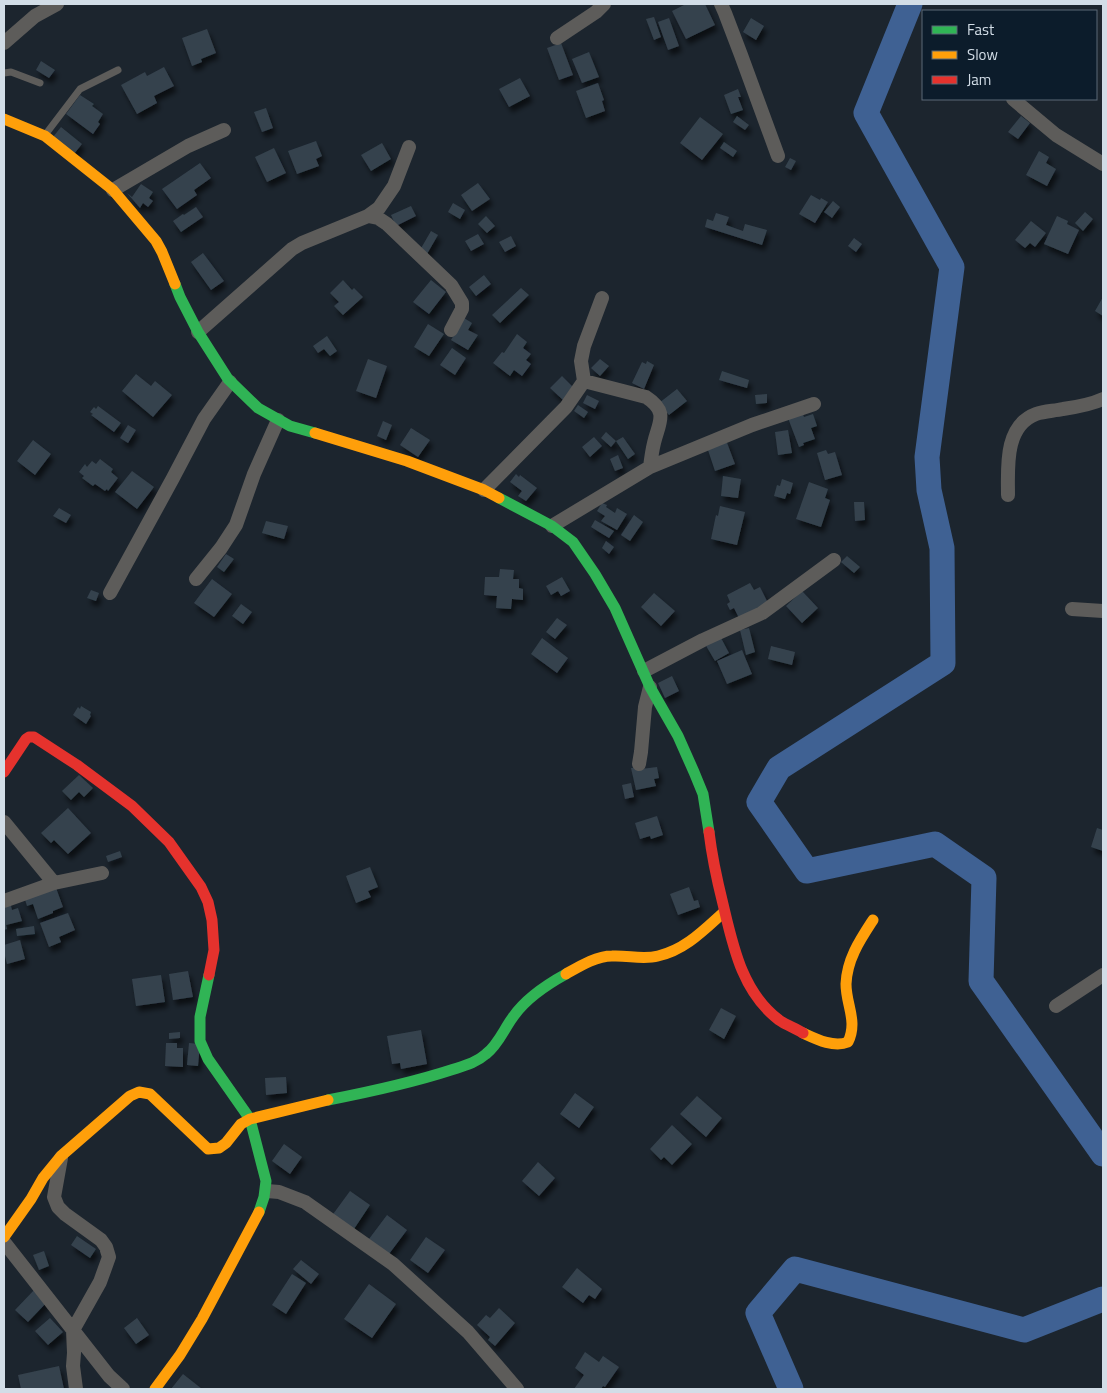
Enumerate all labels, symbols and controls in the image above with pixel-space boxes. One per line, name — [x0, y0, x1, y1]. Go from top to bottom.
legend — [922, 10, 1097, 100]
text: Fast — [967, 18, 995, 41]
text: Slow — [967, 43, 998, 66]
text: Jam — [967, 68, 991, 91]

